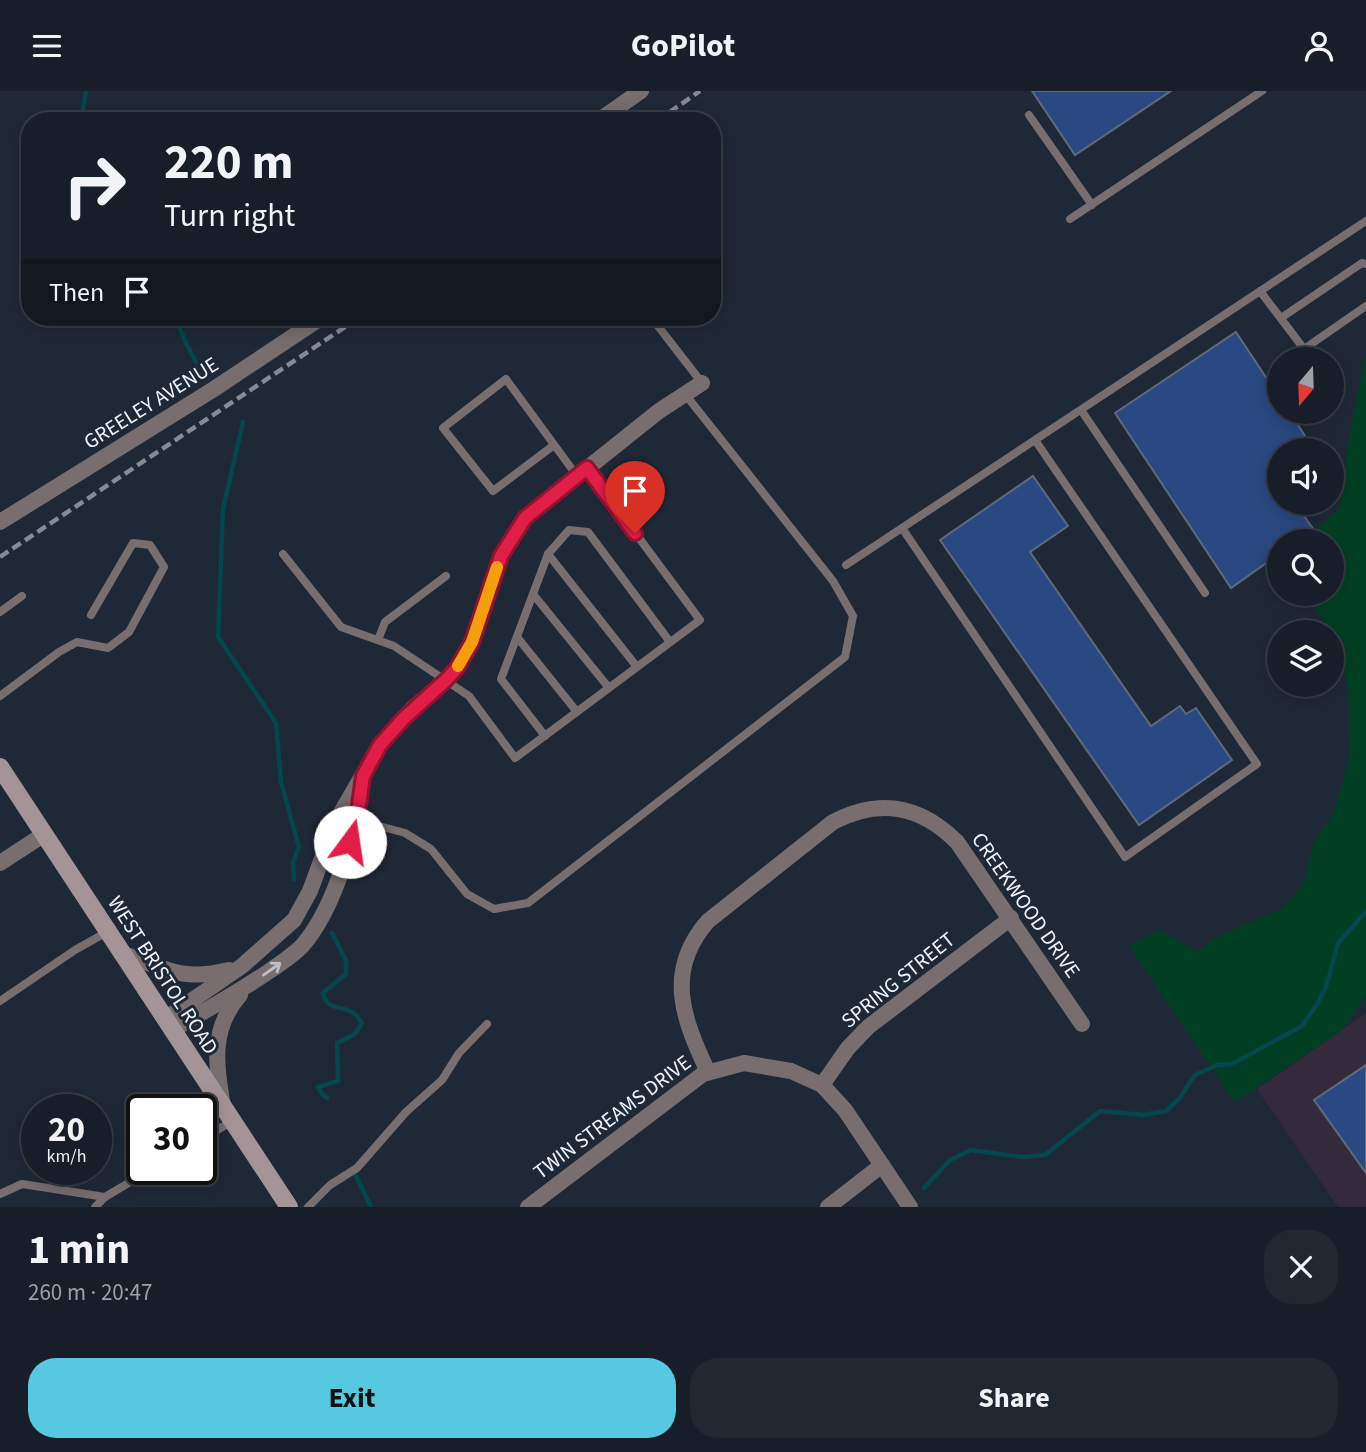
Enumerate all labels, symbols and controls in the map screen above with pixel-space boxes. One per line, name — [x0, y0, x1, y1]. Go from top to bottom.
text: GoPilot — [631, 23, 735, 69]
icon: menu — [28, 27, 66, 65]
icon: person — [1300, 27, 1338, 65]
text: 220 m — [164, 128, 293, 198]
icon: right — [49, 140, 140, 231]
text: Turn right — [164, 193, 295, 239]
icon: arrive — [118, 273, 156, 311]
text: Then — [49, 274, 104, 311]
north arrow — [1267, 347, 1344, 423]
map controls — [1267, 347, 1344, 697]
street label: GREELEY AVENUE — [78, 350, 224, 456]
button: sound — [1267, 438, 1344, 515]
pin — [605, 461, 665, 533]
icon: arrive — [616, 472, 654, 510]
button: search — [1267, 529, 1344, 606]
button: layers — [1267, 620, 1344, 697]
position arrow — [313, 805, 387, 879]
street label: CREEKWOOD DRIVE — [964, 826, 1088, 984]
street label: WEST BRISTOL ROAD — [100, 890, 226, 1060]
street label: SPRING STREET — [835, 925, 961, 1035]
one-way arrow — [262, 962, 281, 976]
street label: TWIN STREAMS DRIVE — [527, 1048, 697, 1186]
speed limit sign: 30 — [126, 1094, 217, 1185]
text: 20 — [48, 1105, 85, 1155]
text: km/h — [47, 1144, 86, 1169]
text: 1 min — [28, 1220, 130, 1280]
button: close — [1264, 1230, 1338, 1304]
text: 260 m · 20:47 — [28, 1276, 152, 1309]
button: Exit — [28, 1358, 676, 1438]
button: Share — [690, 1358, 1338, 1438]

